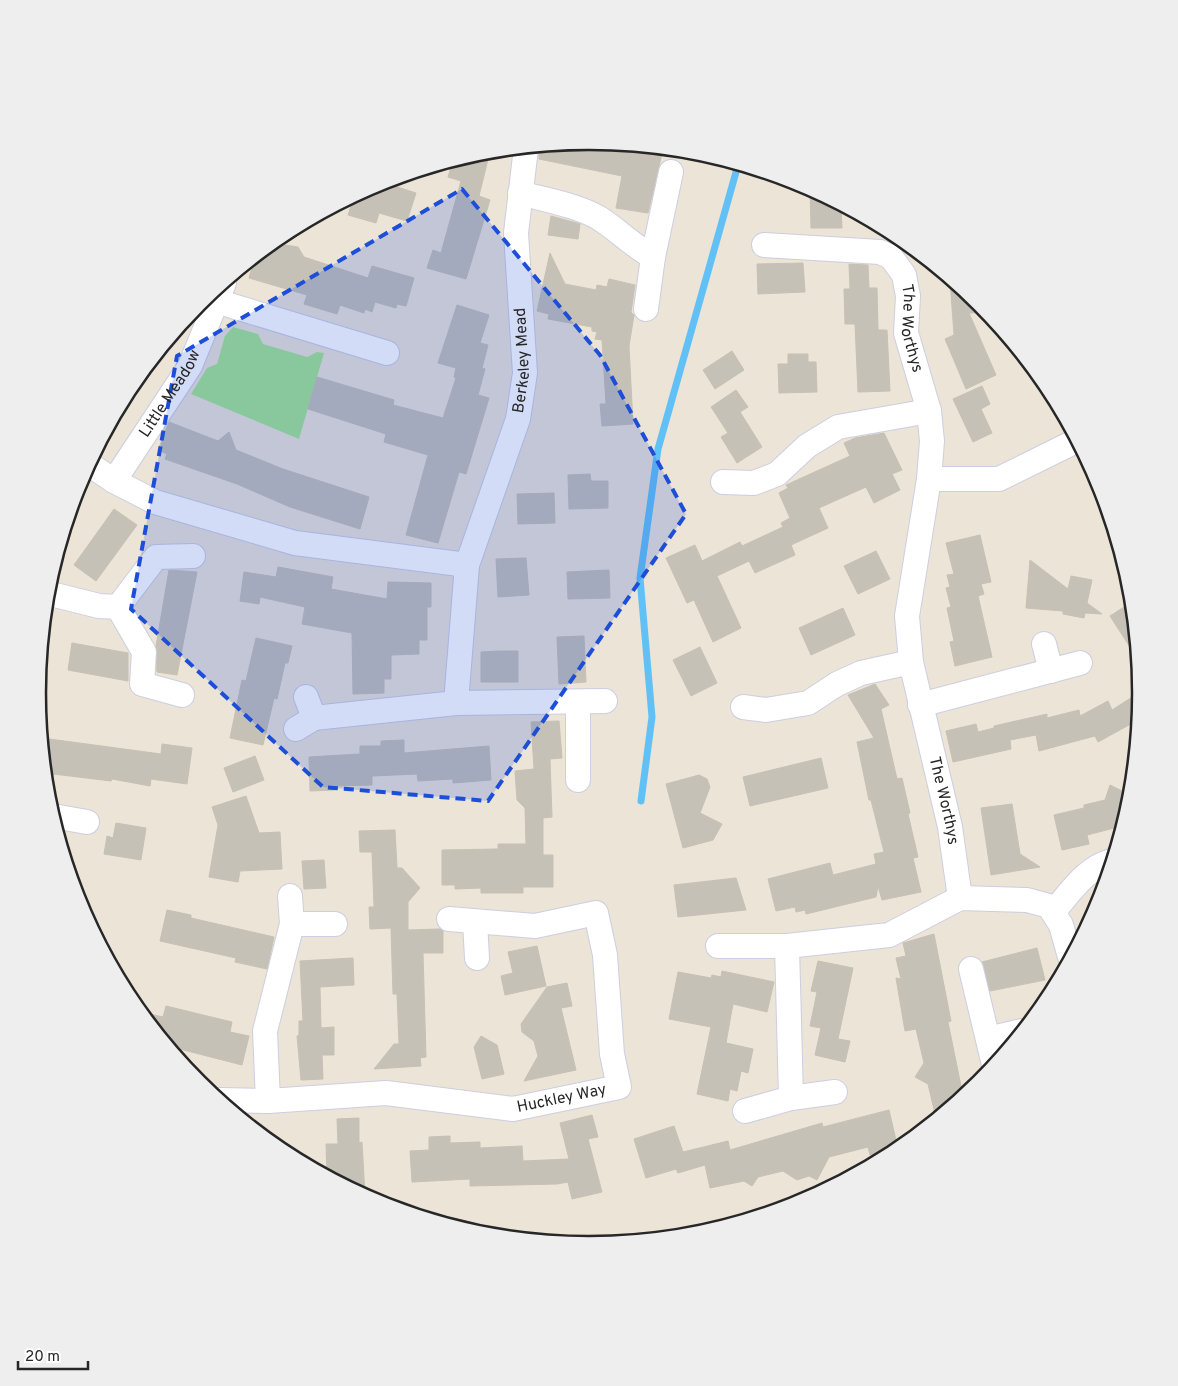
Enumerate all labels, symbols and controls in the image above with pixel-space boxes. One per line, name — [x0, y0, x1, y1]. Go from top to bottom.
street label: The Worthys — [896, 283, 927, 375]
street label: Berkeley Mead — [509, 307, 535, 415]
street label: Little Meadow — [135, 347, 205, 442]
street label: The Worthys — [924, 755, 962, 846]
street label: Huckley Way — [515, 1080, 608, 1118]
scale bar — [18, 1338, 88, 1370]
text: 20 m — [25, 1348, 60, 1367]

